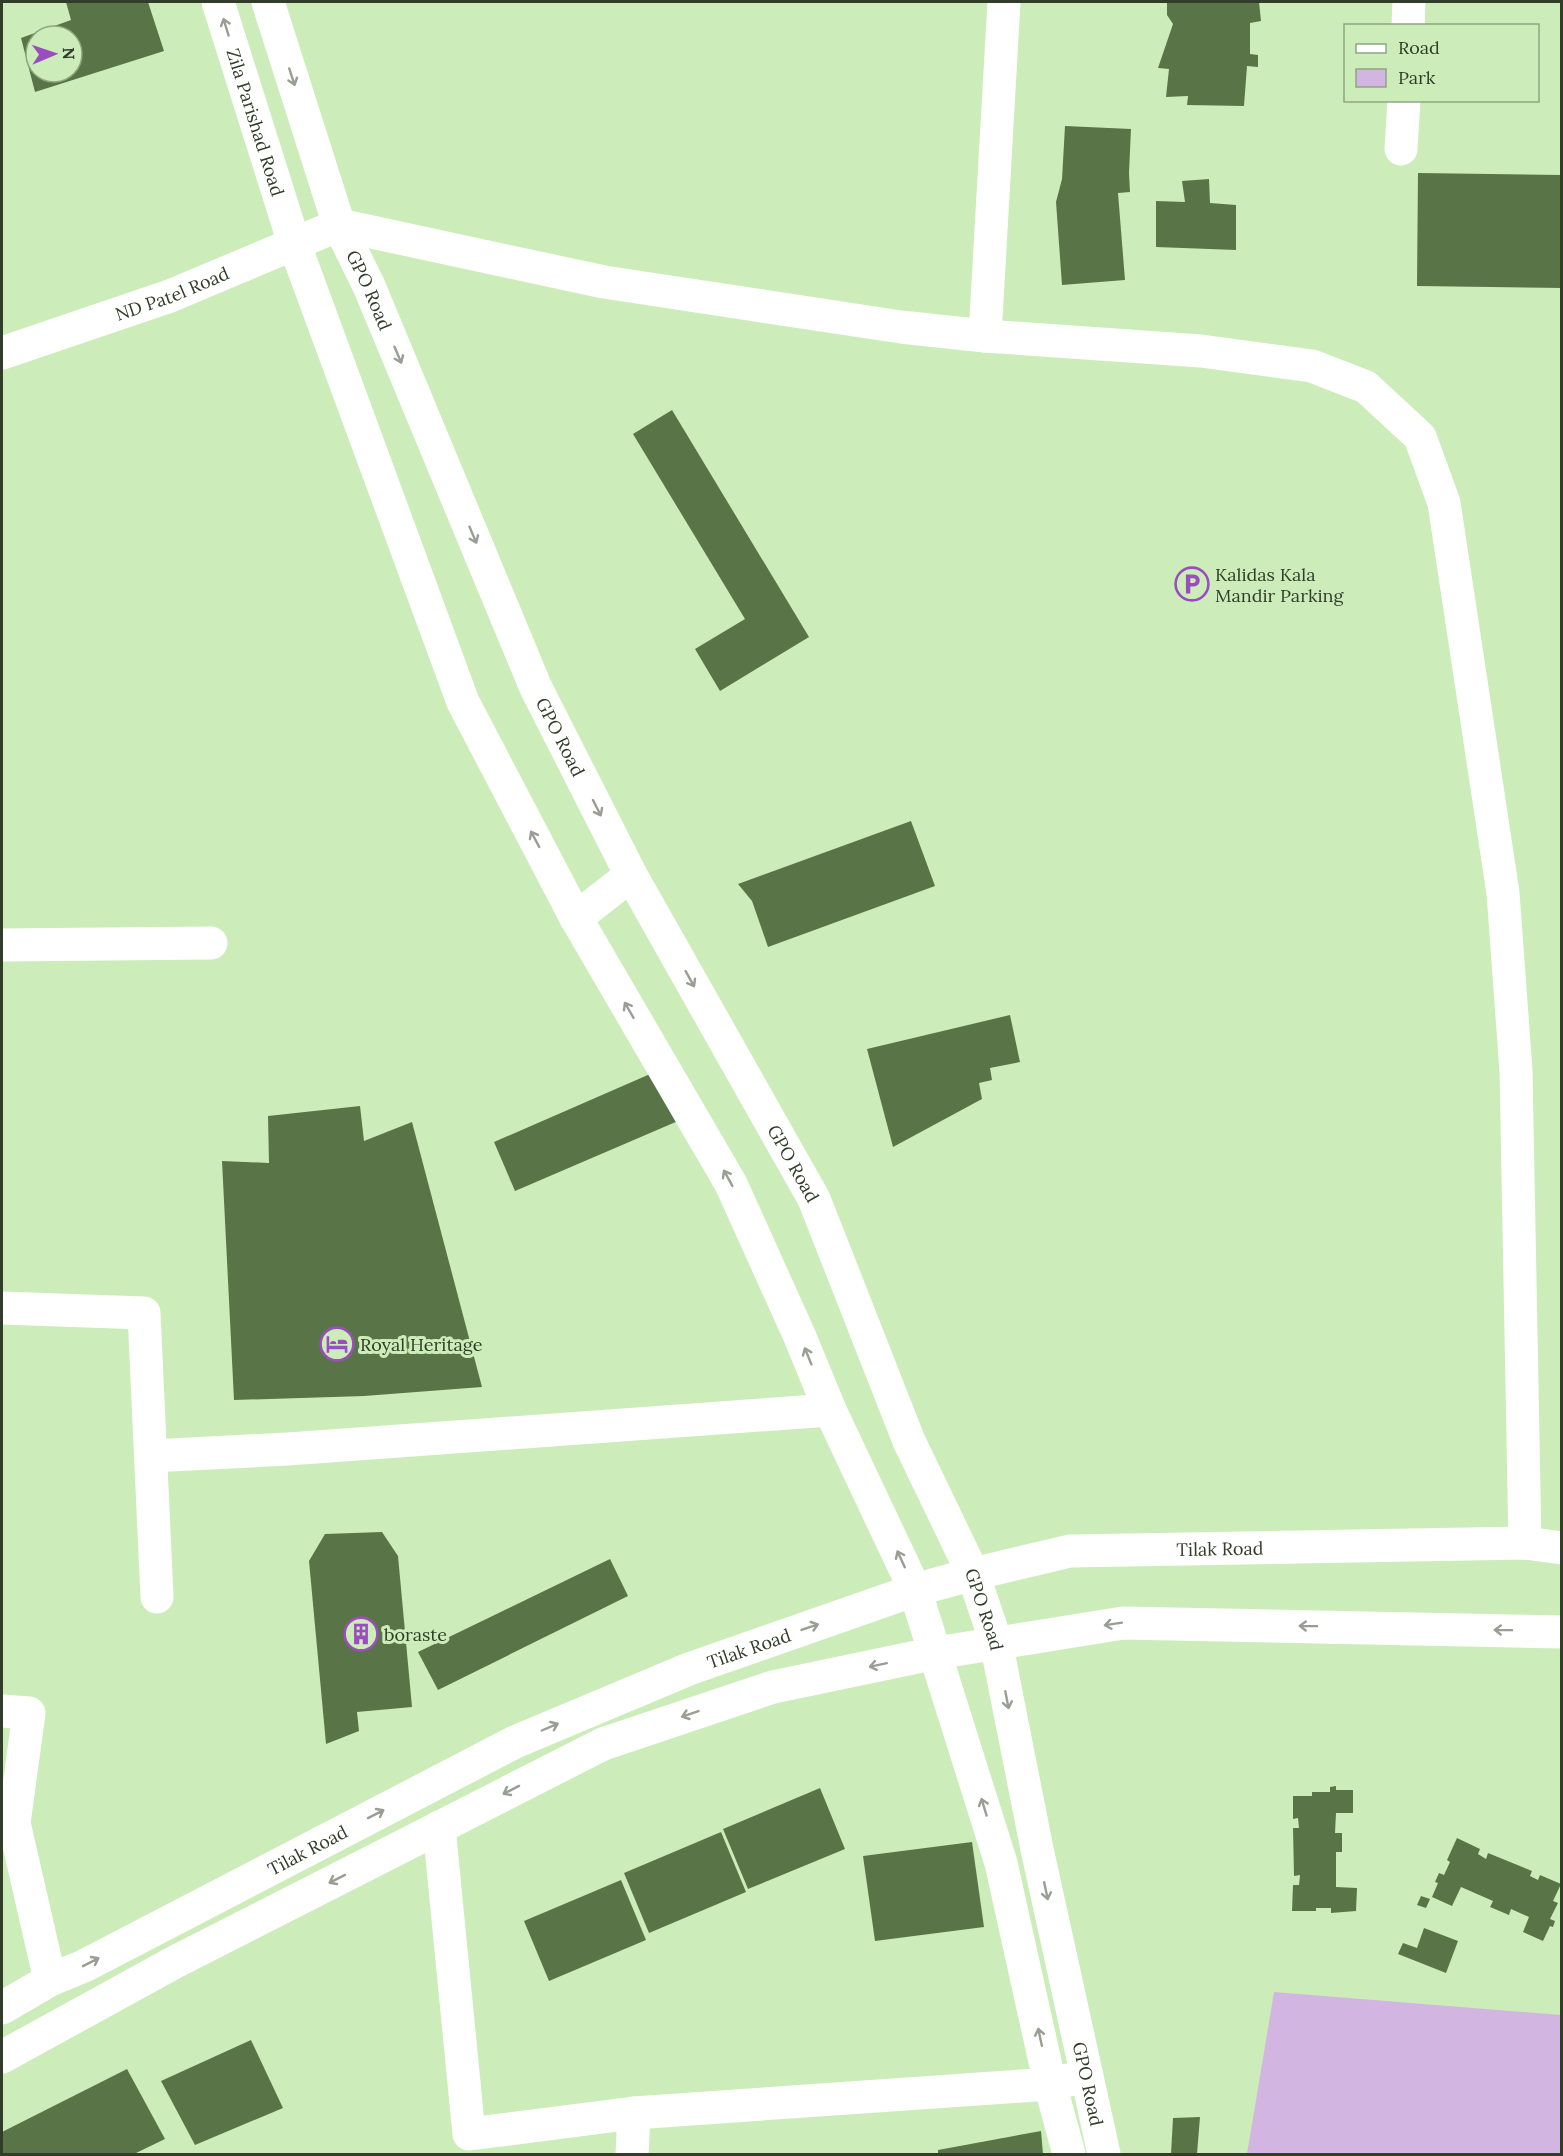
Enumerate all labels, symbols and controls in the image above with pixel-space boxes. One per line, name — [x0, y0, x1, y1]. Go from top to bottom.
one-way arrow — [220, 18, 231, 37]
north arrow — [24, 24, 84, 84]
legend — [1344, 24, 1539, 102]
text: Road — [1398, 36, 1440, 59]
street label: Zila Parishad Road — [222, 45, 290, 199]
text: N — [59, 47, 79, 60]
text: Park — [1398, 66, 1436, 89]
one-way arrow — [287, 67, 298, 86]
street label: GPO Road — [342, 246, 398, 334]
street label: ND Patel Road — [112, 261, 232, 325]
one-way arrow — [393, 345, 404, 363]
one-way arrow — [468, 525, 479, 543]
place label: Kalidas Kala Mandir Parking — [1215, 563, 1345, 607]
parking icon: Kalidas Kala Mandir Parking — [1174, 566, 1210, 602]
street label: GPO Road — [531, 693, 590, 780]
one-way arrow — [592, 798, 603, 816]
one-way arrow — [528, 831, 540, 849]
one-way arrow — [684, 970, 696, 987]
one-way arrow — [623, 1002, 635, 1019]
street label: GPO Road — [763, 1120, 825, 1206]
one-way arrow — [721, 1170, 733, 1187]
hotel icon: Royal Heritage — [319, 1326, 355, 1362]
place label: Royal Heritage — [360, 1333, 483, 1356]
one-way arrow — [802, 1347, 813, 1365]
street label: Tilak Road — [1176, 1536, 1264, 1561]
one-way arrow — [894, 1550, 906, 1568]
street label: GPO Road — [960, 1565, 1009, 1652]
building icon: boraste — [343, 1616, 379, 1652]
one-way arrow — [1104, 1619, 1124, 1630]
one-way arrow — [801, 1620, 819, 1631]
one-way arrow — [1299, 1620, 1319, 1632]
place label: boraste — [384, 1623, 447, 1646]
street label: Tilak Road — [704, 1623, 794, 1673]
one-way arrow — [1494, 1624, 1514, 1636]
one-way arrow — [869, 1660, 888, 1671]
one-way arrow — [1002, 1689, 1013, 1709]
one-way arrow — [681, 1710, 700, 1721]
one-way arrow — [541, 1721, 559, 1733]
one-way arrow — [502, 1785, 520, 1797]
one-way arrow — [978, 1798, 989, 1817]
one-way arrow — [367, 1808, 384, 1820]
street label: Tilak Road — [263, 1820, 351, 1880]
one-way arrow — [329, 1874, 347, 1885]
one-way arrow — [1041, 1881, 1052, 1900]
one-way arrow — [81, 1956, 99, 1967]
one-way arrow — [1033, 2027, 1045, 2046]
street label: GPO Road — [1068, 2040, 1109, 2128]

